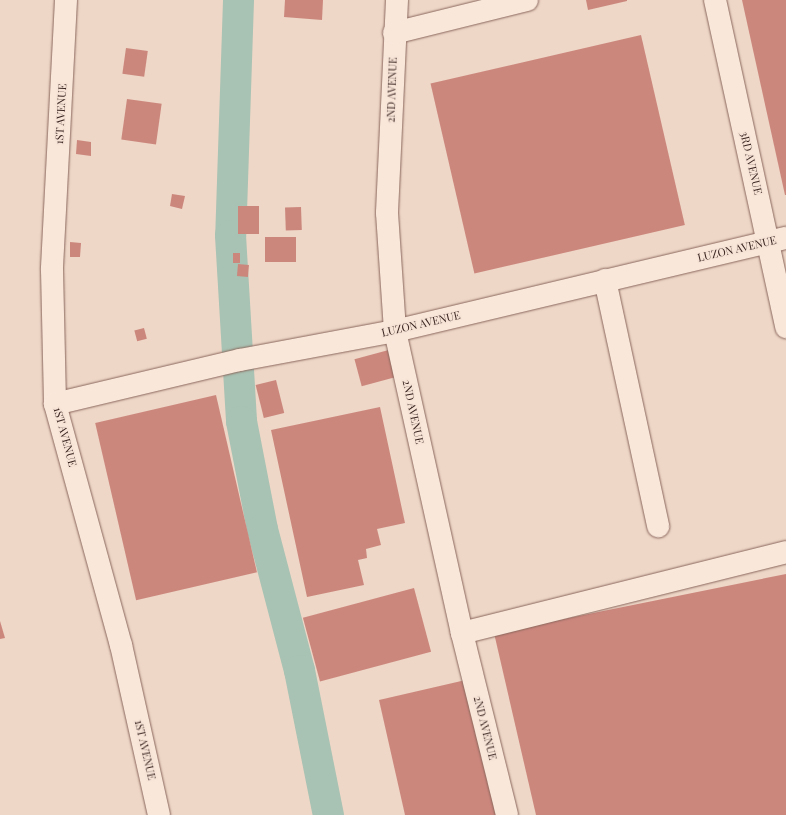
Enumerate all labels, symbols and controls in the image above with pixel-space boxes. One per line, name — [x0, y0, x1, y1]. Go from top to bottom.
street label: 2ND AVENUE — [384, 57, 400, 123]
street label: 1ST AVENUE — [53, 83, 69, 145]
street label: 3RD AVENUE — [737, 130, 765, 196]
street label: LUZON AVENUE — [696, 233, 778, 265]
street label: LUZON AVENUE — [380, 308, 462, 340]
street label: 2ND AVENUE — [400, 378, 426, 446]
street label: 1ST AVENUE — [51, 406, 79, 468]
street label: 2ND AVENUE — [471, 695, 499, 761]
street label: 1ST AVENUE — [132, 719, 158, 781]

